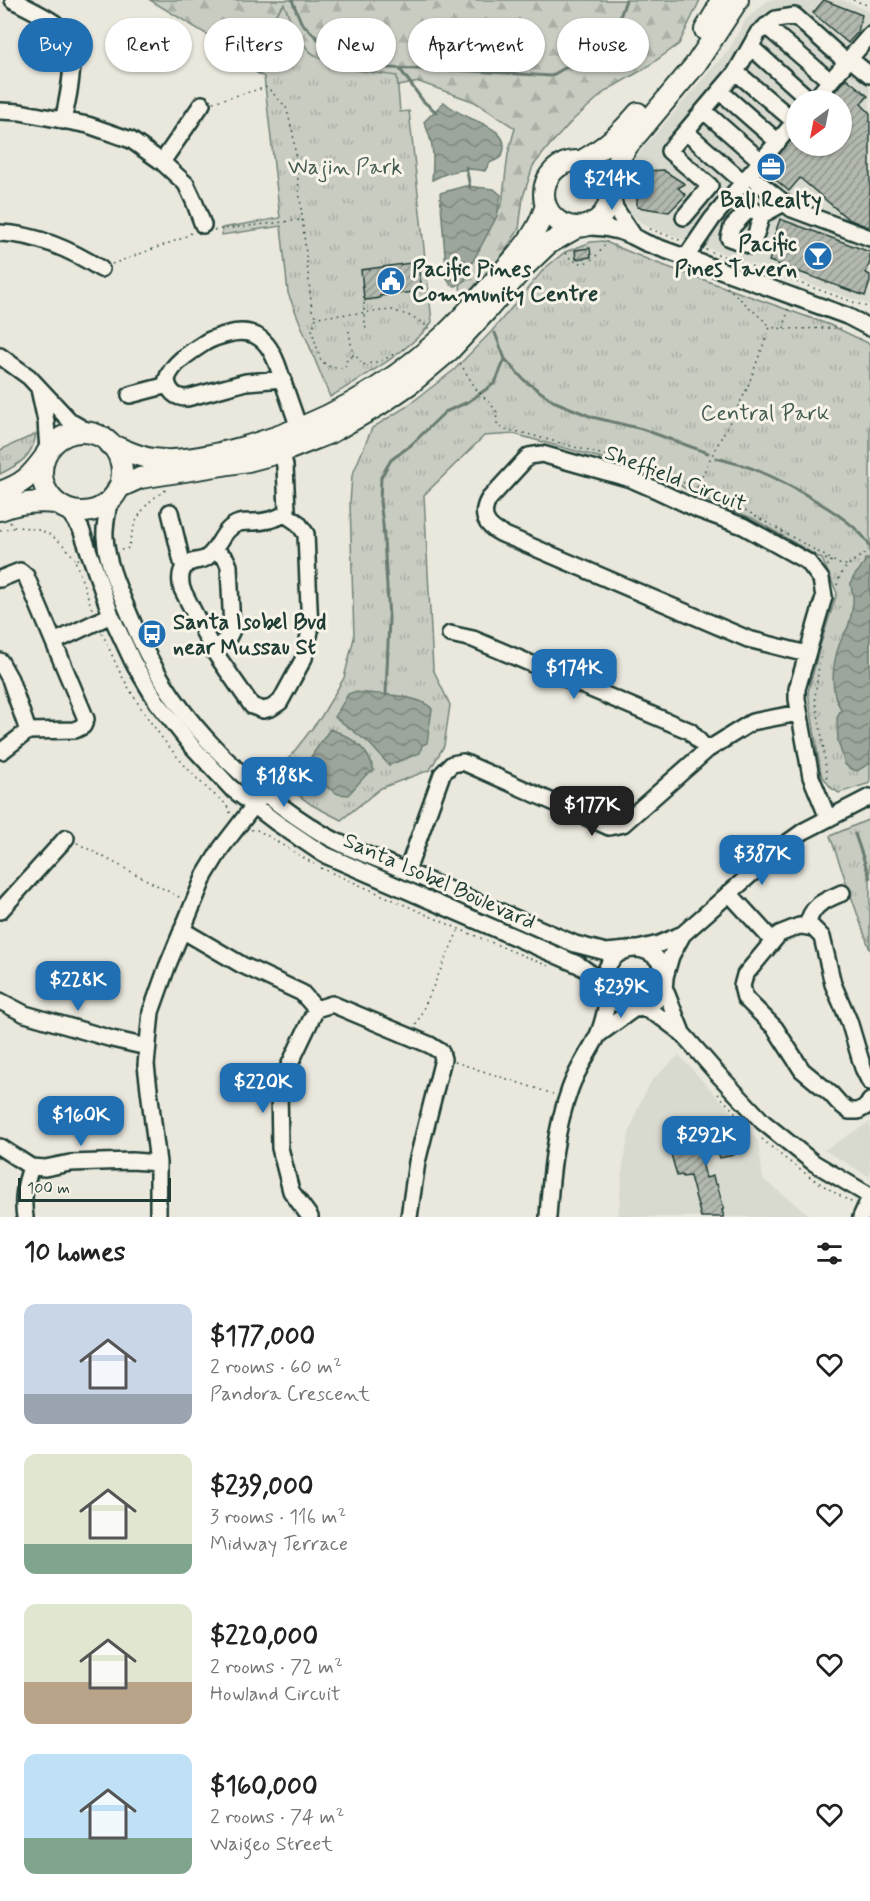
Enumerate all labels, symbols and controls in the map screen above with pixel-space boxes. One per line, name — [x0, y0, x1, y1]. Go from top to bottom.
chip: Buy — [18, 18, 93, 72]
chip: Rent — [105, 18, 192, 72]
chip: Filters — [204, 18, 304, 72]
chip: New — [316, 18, 396, 72]
chip: Apartment — [408, 18, 545, 72]
chip: House — [557, 18, 649, 72]
north arrow — [786, 90, 852, 156]
map controls — [786, 90, 852, 156]
office icon: Ball Realty — [755, 151, 787, 183]
park label: Wajin Park — [288, 154, 402, 183]
pin: $214K — [570, 160, 654, 211]
text: $214K — [584, 166, 640, 193]
place label: Ball Realty — [720, 187, 822, 216]
place label: Pacific Pines Tavern — [674, 231, 797, 284]
bar icon: Pacific Pines Tavern — [802, 240, 834, 272]
place label: Pacific Pines Community Centre — [412, 256, 598, 309]
public building icon: Pacific Pines Community Centre — [375, 265, 407, 297]
park label: Central Park — [701, 400, 830, 428]
street label: Sheffield Circuit — [601, 439, 750, 519]
place label: Santa Isobel Bvd near Mussau St — [173, 609, 326, 662]
bus stop icon: Santa Isobel Bvd near Mussau St — [136, 618, 168, 650]
pin: $174K — [532, 649, 616, 700]
text: $174K — [546, 655, 602, 682]
pin: $188K — [242, 757, 326, 808]
text: $188K — [256, 763, 312, 790]
pin: $177K — [550, 786, 634, 837]
text: $177K — [564, 792, 620, 819]
street label: Santa Isobel Boulevard — [339, 827, 540, 937]
pin: $387K — [720, 835, 804, 886]
text: $387K — [733, 841, 791, 868]
pin: $228K — [36, 961, 120, 1012]
text: $228K — [49, 967, 107, 994]
pin: $239K — [579, 968, 663, 1019]
text: $239K — [594, 974, 648, 1001]
pin: $220K — [221, 1063, 305, 1114]
text: $220K — [234, 1069, 292, 1096]
pin: $160K — [39, 1096, 123, 1147]
text: $160K — [52, 1102, 110, 1129]
pin: $292K — [664, 1116, 748, 1167]
text: $292K — [676, 1122, 736, 1149]
scale bar — [18, 1175, 171, 1202]
text: 100 m — [27, 1178, 70, 1199]
text: 10 homes — [24, 1236, 125, 1270]
icon: filters — [813, 1237, 846, 1270]
text: $177,000 — [210, 1320, 315, 1354]
icon: home — [72, 1328, 144, 1400]
icon: heart — [813, 1348, 846, 1381]
text: 2 rooms · 60 m² — [210, 1354, 342, 1381]
text: Pandora Crescent — [210, 1381, 370, 1408]
text: $239,000 — [210, 1470, 313, 1504]
icon: home — [72, 1478, 144, 1550]
icon: heart — [813, 1498, 846, 1531]
text: 3 rooms · 116 m² — [210, 1504, 346, 1531]
text: Midway Terrace — [210, 1531, 348, 1558]
text: $220,000 — [210, 1620, 318, 1654]
icon: home — [72, 1628, 144, 1700]
icon: heart — [813, 1648, 846, 1681]
text: 2 rooms · 72 m² — [210, 1654, 343, 1681]
text: Howland Circuit — [210, 1681, 340, 1708]
text: $160,000 — [210, 1770, 318, 1804]
icon: home — [72, 1778, 144, 1850]
icon: heart — [813, 1798, 846, 1831]
text: 2 rooms · 74 m² — [210, 1804, 344, 1831]
text: Waigeo Street — [210, 1831, 333, 1858]

